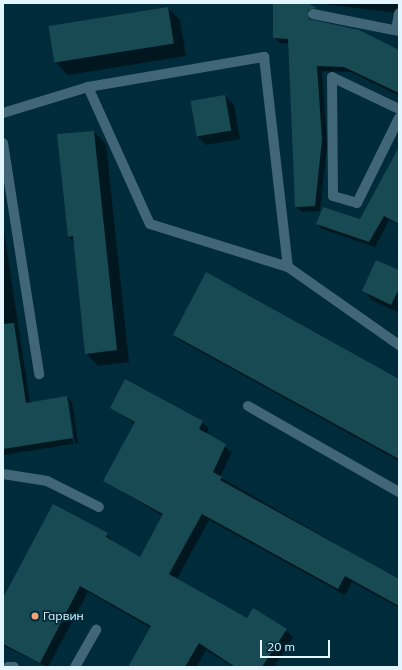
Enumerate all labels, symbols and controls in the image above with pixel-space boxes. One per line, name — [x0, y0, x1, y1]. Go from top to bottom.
place label: Гарвин — [43, 609, 84, 623]
marker: Гарвин — [30, 611, 40, 621]
scale bar — [262, 632, 332, 658]
text: 20 m — [267, 639, 295, 654]

